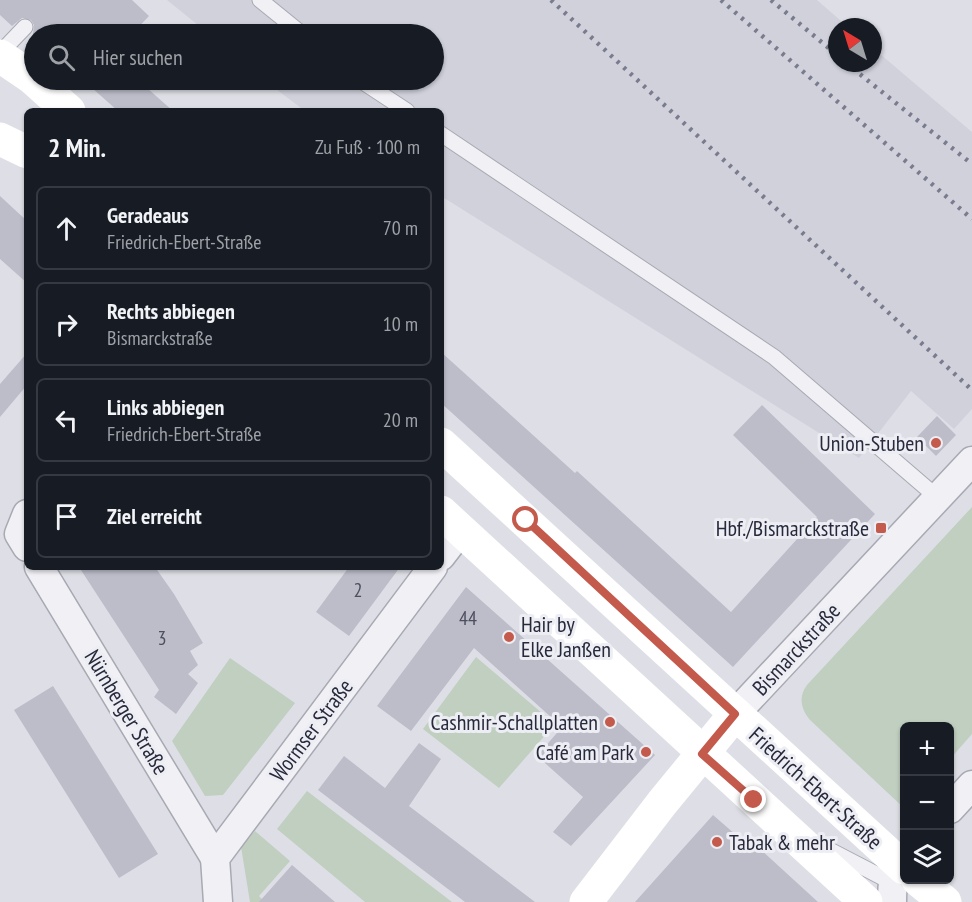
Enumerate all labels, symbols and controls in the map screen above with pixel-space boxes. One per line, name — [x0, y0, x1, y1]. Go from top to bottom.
north arrow — [828, 18, 882, 72]
search box — [24, 24, 444, 90]
icon: search — [45, 41, 78, 74]
text: Hier suchen — [93, 43, 183, 71]
text: 2 Min. — [48, 131, 106, 164]
text: Zu Fuß · 100 m — [315, 134, 420, 160]
text: Geradeaus — [107, 201, 189, 229]
icon: ahead — [50, 212, 83, 245]
text: 70 m — [383, 215, 418, 241]
text: Friedrich-Ebert-Straße — [107, 229, 261, 255]
text: Rechts abbiegen — [107, 297, 235, 325]
icon: right — [50, 308, 83, 341]
text: 10 m — [383, 311, 418, 337]
text: Bismarckstraße — [107, 325, 213, 351]
text: Links abbiegen — [107, 393, 224, 421]
icon: left — [50, 404, 83, 437]
text: 20 m — [383, 407, 418, 433]
text: Friedrich-Ebert-Straße — [107, 421, 261, 447]
place label: Union-Stuben — [819, 429, 924, 457]
marker: Union-Stuben — [929, 436, 943, 450]
icon: arrive — [50, 500, 83, 533]
text: Ziel erreicht — [107, 502, 202, 530]
route start — [512, 506, 538, 532]
place label: Hbf./Bismarckstraße — [716, 514, 869, 542]
marker: Hbf./Bismarckstraße — [874, 521, 888, 535]
house number: 2 — [354, 577, 363, 603]
street label: Bismarckstraße — [746, 597, 846, 701]
house number: 44 — [459, 605, 477, 631]
place label: Hair by Elke Janßen — [521, 610, 611, 663]
house number: 3 — [158, 625, 167, 651]
marker: Hair by Elke Janßen — [502, 630, 516, 644]
street label: Nürnberger Straße — [79, 644, 175, 780]
street label: Wormser Straße — [263, 673, 359, 787]
place label: Cashmir-Schallplatten — [431, 708, 598, 736]
marker: Cashmir-Schallplatten — [603, 715, 617, 729]
street label: Friedrich-Ebert-Straße — [743, 721, 889, 855]
map controls — [900, 722, 954, 884]
button: + — [900, 722, 954, 776]
place label: Café am Park — [536, 738, 634, 766]
marker: Café am Park — [639, 745, 653, 759]
button: − — [900, 776, 954, 830]
route end — [740, 786, 766, 812]
place label: Tabak & mehr — [729, 828, 835, 856]
button: layers — [900, 830, 954, 884]
marker: Tabak & mehr — [710, 835, 724, 849]

